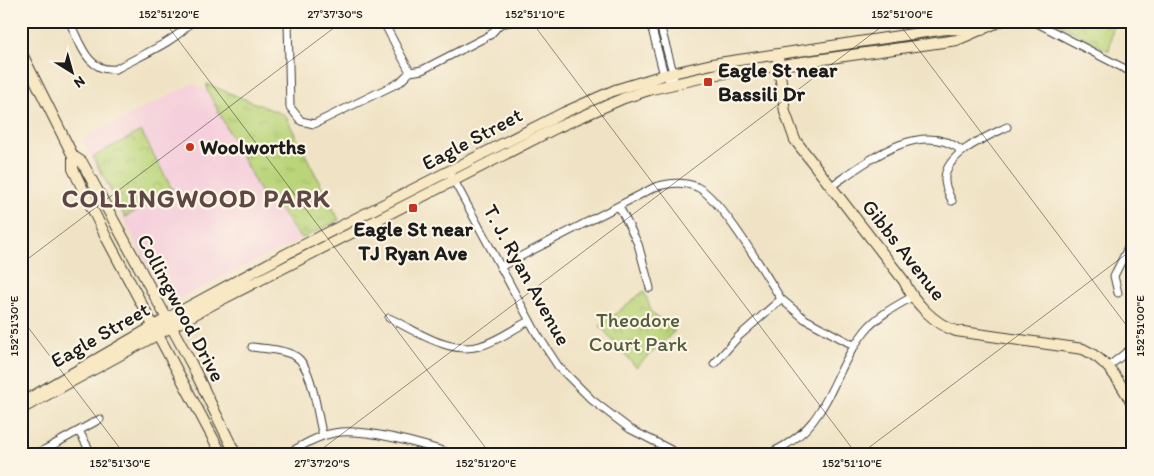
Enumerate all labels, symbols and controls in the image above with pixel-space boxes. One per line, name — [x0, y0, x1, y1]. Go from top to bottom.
text: 152°51'20"E — [139, 7, 200, 21]
text: 27°37'30"S — [307, 7, 363, 21]
text: 152°51'10"E — [505, 7, 565, 21]
text: 152°51'00"E — [871, 7, 933, 21]
north arrow — [48, 48, 98, 98]
place label: Eagle St near Bassili Dr — [718, 57, 838, 106]
text: N — [71, 72, 88, 92]
marker: Eagle St near Bassili Dr — [702, 76, 714, 88]
street label: Eagle Street — [417, 102, 526, 175]
place label: Woolworths — [200, 134, 306, 159]
marker: Woolworths — [184, 141, 196, 153]
district label: COLLINGWOOD PARK — [62, 182, 330, 214]
street label: Gibbs Avenue — [857, 194, 952, 305]
street label: T. J. Ryan Avenue — [478, 200, 577, 350]
marker: Eagle St near TJ Ryan Ave — [407, 202, 419, 214]
place label: Eagle St near TJ Ryan Ave — [353, 216, 474, 266]
street label: Collingwood Drive — [132, 230, 231, 386]
text: 152°51'30"E — [7, 295, 21, 356]
text: 152°51'00"E — [1133, 295, 1147, 357]
street label: Eagle Street — [46, 296, 154, 373]
park label: Theodore Court Park — [589, 307, 687, 356]
text: 152°51'30"E — [90, 456, 151, 470]
text: 27°37'20"S — [294, 456, 350, 470]
text: 152°51'20"E — [456, 456, 517, 470]
text: 152°51'10"E — [822, 456, 882, 470]

